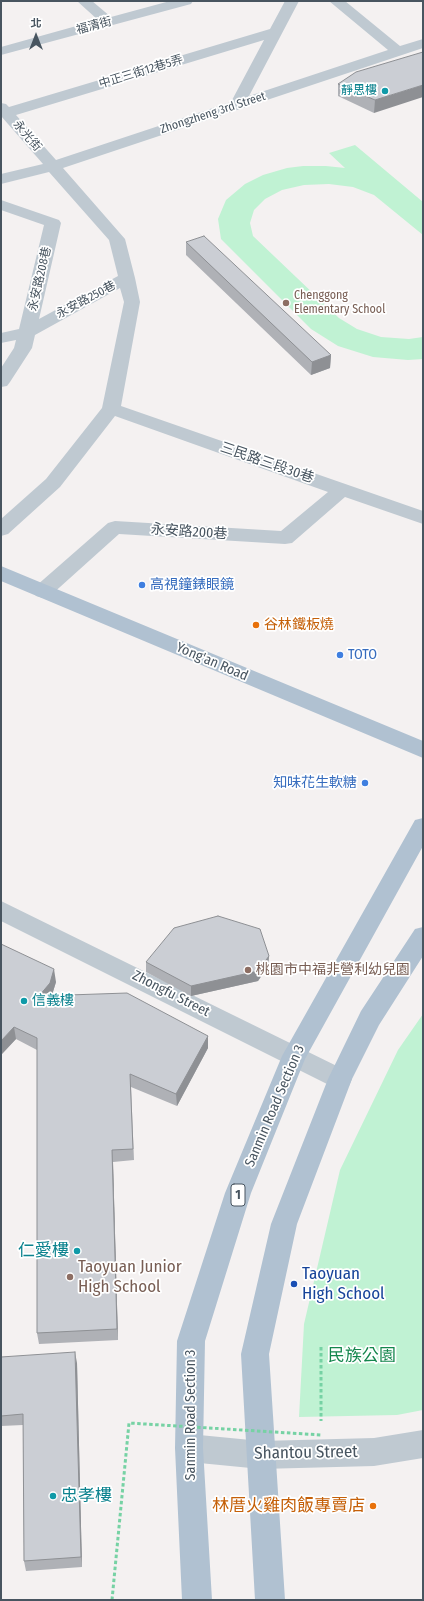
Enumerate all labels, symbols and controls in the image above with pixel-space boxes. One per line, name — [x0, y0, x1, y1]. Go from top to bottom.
street label: 福清街 — [75, 14, 113, 38]
north arrow — [16, 16, 56, 56]
text: 北 — [31, 17, 42, 30]
street label: 中正三街12巷5弄 — [97, 52, 185, 92]
place label: 靜思樓 — [341, 84, 377, 98]
marker: 靜思樓 — [380, 86, 390, 96]
street label: Zhongzheng 3rd Street — [158, 89, 268, 137]
street label: 永光街 — [10, 118, 44, 154]
street label: 永安路208巷 — [26, 245, 54, 313]
street label: 永安路250巷 — [54, 278, 118, 322]
place label: Chenggong Elementary School — [294, 289, 385, 317]
marker: Chenggong Elementary School — [281, 298, 291, 308]
street label: 三民路三段30巷 — [218, 439, 316, 487]
street label: 永安路200巷 — [150, 521, 228, 543]
place label: 高視鐘錶眼鏡 — [150, 577, 234, 593]
marker: 高視鐘錶眼鏡 — [137, 580, 147, 590]
place label: 谷林鐵板燒 — [264, 617, 334, 633]
marker: 谷林鐵板燒 — [251, 620, 261, 630]
street label: Yong'an Road — [173, 639, 251, 685]
place label: TOTO — [348, 647, 377, 663]
marker: TOTO — [335, 650, 345, 660]
place label: 知味花生軟糖 — [273, 775, 357, 791]
marker: 知味花生軟糖 — [360, 778, 370, 788]
place label: 桃園市中福非營利幼兒園 — [256, 962, 410, 978]
marker: 桃園市中福非營利幼兒園 — [243, 965, 253, 975]
street label: Zhongfu Street — [129, 967, 213, 1021]
place label: 信義樓 — [32, 993, 74, 1009]
marker: 信義樓 — [19, 996, 29, 1006]
street label: Sanmin Road Section 3 — [242, 1043, 308, 1169]
road number: 1 — [231, 1184, 245, 1206]
place label: 仁愛樓 — [18, 1241, 69, 1261]
marker: 仁愛樓 — [72, 1246, 82, 1256]
place label: Taoyuan Junior High School — [78, 1257, 182, 1297]
place label: Taoyuan High School — [302, 1264, 385, 1304]
marker: Taoyuan Junior High School — [65, 1272, 75, 1282]
marker: Taoyuan High School — [289, 1279, 299, 1289]
park label: 民族公園 — [328, 1346, 396, 1366]
street label: Sanmin Road Section 3 — [183, 1350, 199, 1480]
street label: Shantou Street — [254, 1442, 358, 1464]
place label: 忠孝樓 — [61, 1486, 112, 1506]
marker: 忠孝樓 — [48, 1491, 58, 1501]
place label: 林厝火雞肉飯專賣店 — [212, 1496, 365, 1516]
marker: 林厝火雞肉飯專賣店 — [368, 1501, 378, 1511]

